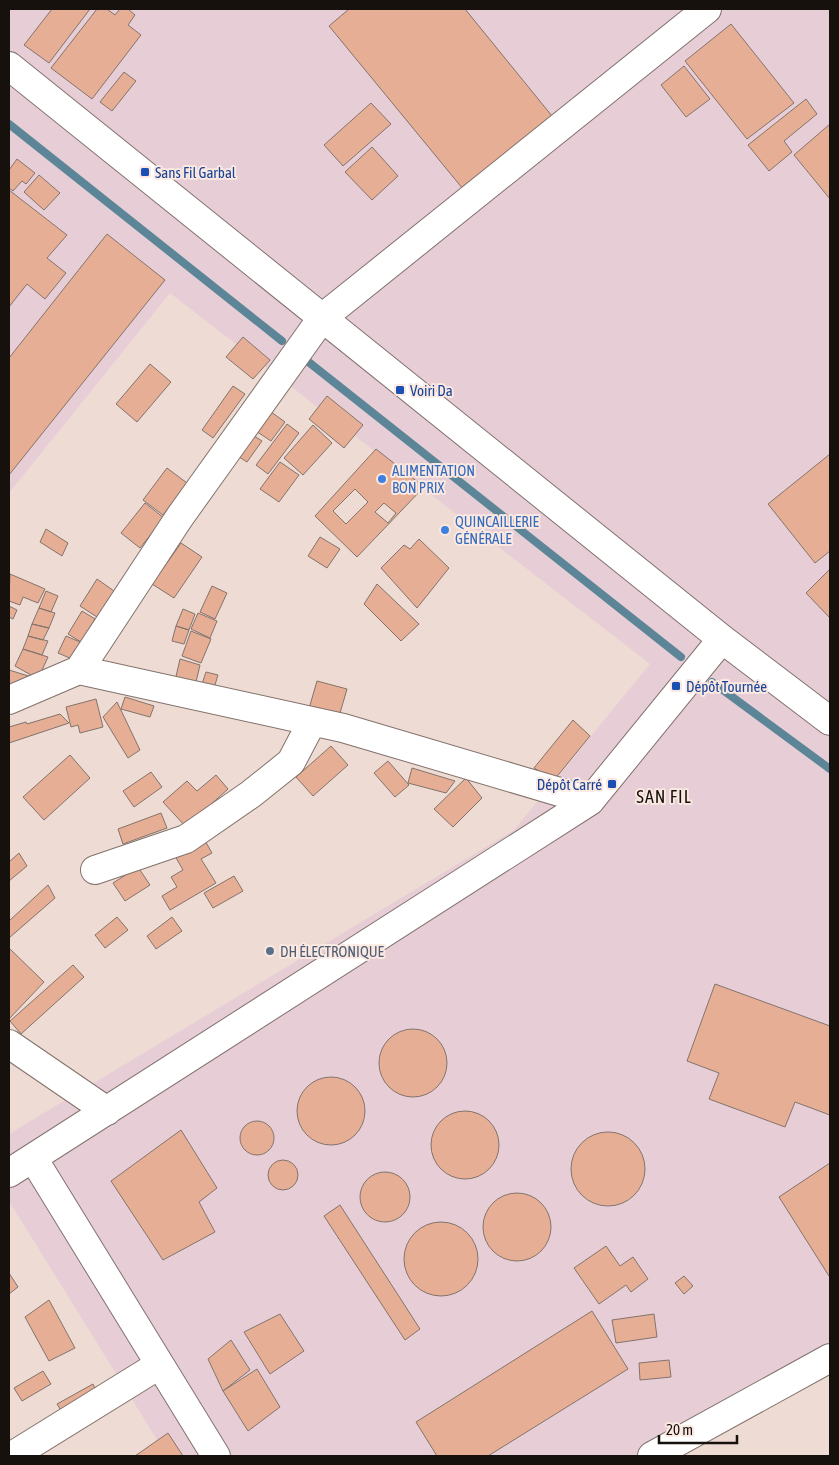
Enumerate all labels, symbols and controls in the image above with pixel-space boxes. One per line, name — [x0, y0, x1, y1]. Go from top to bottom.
place label: Sans Fil Garbal — [155, 164, 236, 181]
marker: Sans Fil Garbal — [139, 166, 151, 178]
place label: Voiri Da — [410, 382, 453, 399]
marker: Voiri Da — [394, 384, 406, 396]
place label: ALIMENTATION BON PRIX — [392, 462, 475, 496]
marker: ALIMENTATION BON PRIX — [376, 473, 388, 485]
place label: QUINCAILLERIE GÉNÉRALE — [455, 513, 540, 547]
marker: QUINCAILLERIE GÉNÉRALE — [439, 524, 451, 536]
place label: Dépôt Tournée — [686, 678, 767, 695]
marker: Dépôt Tournée — [670, 680, 682, 692]
place label: Dépôt Carré — [537, 776, 602, 793]
marker: Dépôt Carré — [606, 778, 618, 790]
district label: SAN FIL — [636, 786, 692, 807]
place label: DH ÉLECTRONIQUE — [280, 943, 384, 960]
marker: DH ÉLECTRONIQUE — [264, 945, 276, 957]
scale bar — [659, 1412, 736, 1444]
text: 20 m — [666, 1421, 693, 1438]

